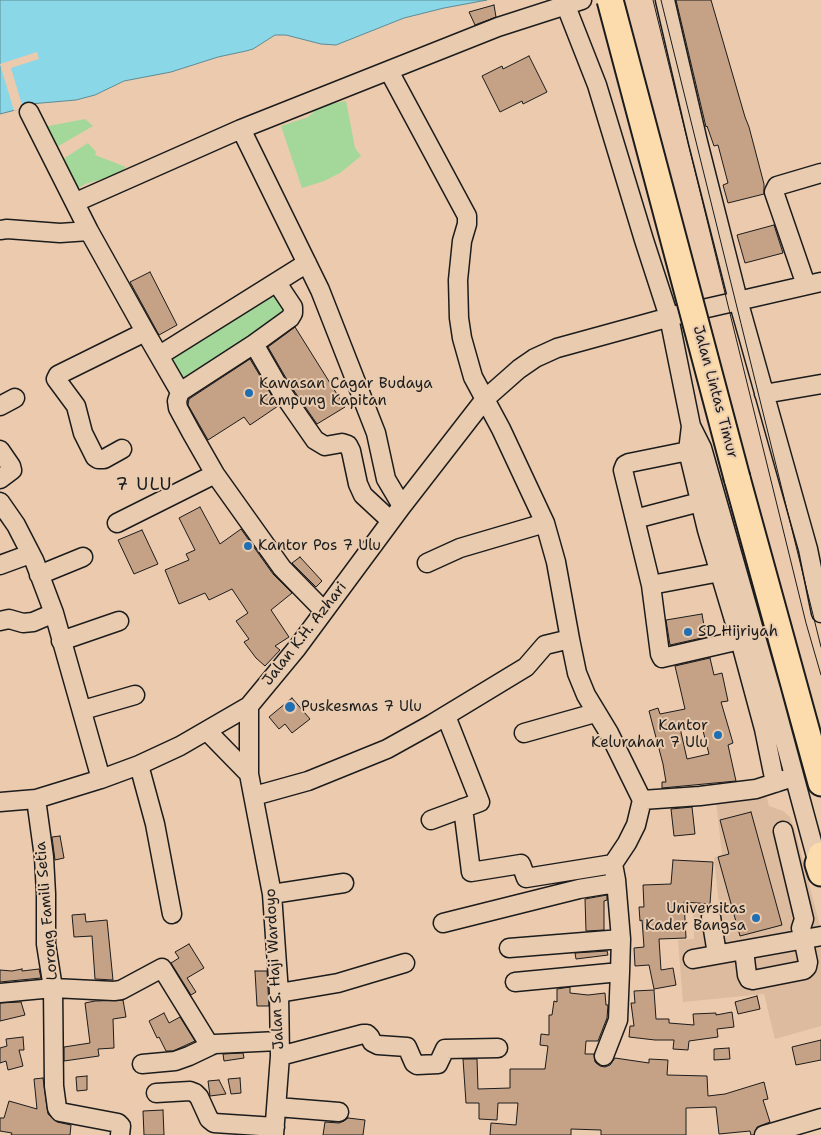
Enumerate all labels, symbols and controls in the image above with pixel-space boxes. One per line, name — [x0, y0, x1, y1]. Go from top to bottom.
street label: Jalan Lintas Timur — [689, 324, 741, 460]
place label: Kawasan Cagar Budaya Kampung Kapitan — [259, 375, 433, 410]
marker: Kawasan Cagar Budaya Kampung Kapitan — [243, 387, 255, 399]
district label: 7 ULU — [115, 474, 173, 496]
place label: Kantor Pos 7 Ulu — [258, 537, 381, 555]
marker: Kantor Pos 7 Ulu — [242, 540, 254, 552]
street label: Jalan K.H. Azhari — [259, 579, 351, 689]
place label: SD Hijriyah — [698, 623, 778, 641]
marker: SD Hijriyah — [682, 626, 694, 638]
place label: Puskesmas 7 Ulu — [301, 698, 422, 716]
marker: Puskesmas 7 Ulu — [283, 700, 297, 714]
place label: Kantor Kelurahan 7 Ulu — [591, 717, 708, 752]
marker: Kantor Kelurahan 7 Ulu — [712, 729, 724, 741]
street label: Lorong Famili Setia — [32, 841, 62, 981]
street label: Jalan S. Haji Wardoyo — [262, 888, 288, 1050]
place label: Universitas Kader Bangsa — [645, 900, 746, 935]
marker: Universitas Kader Bangsa — [750, 912, 762, 924]

